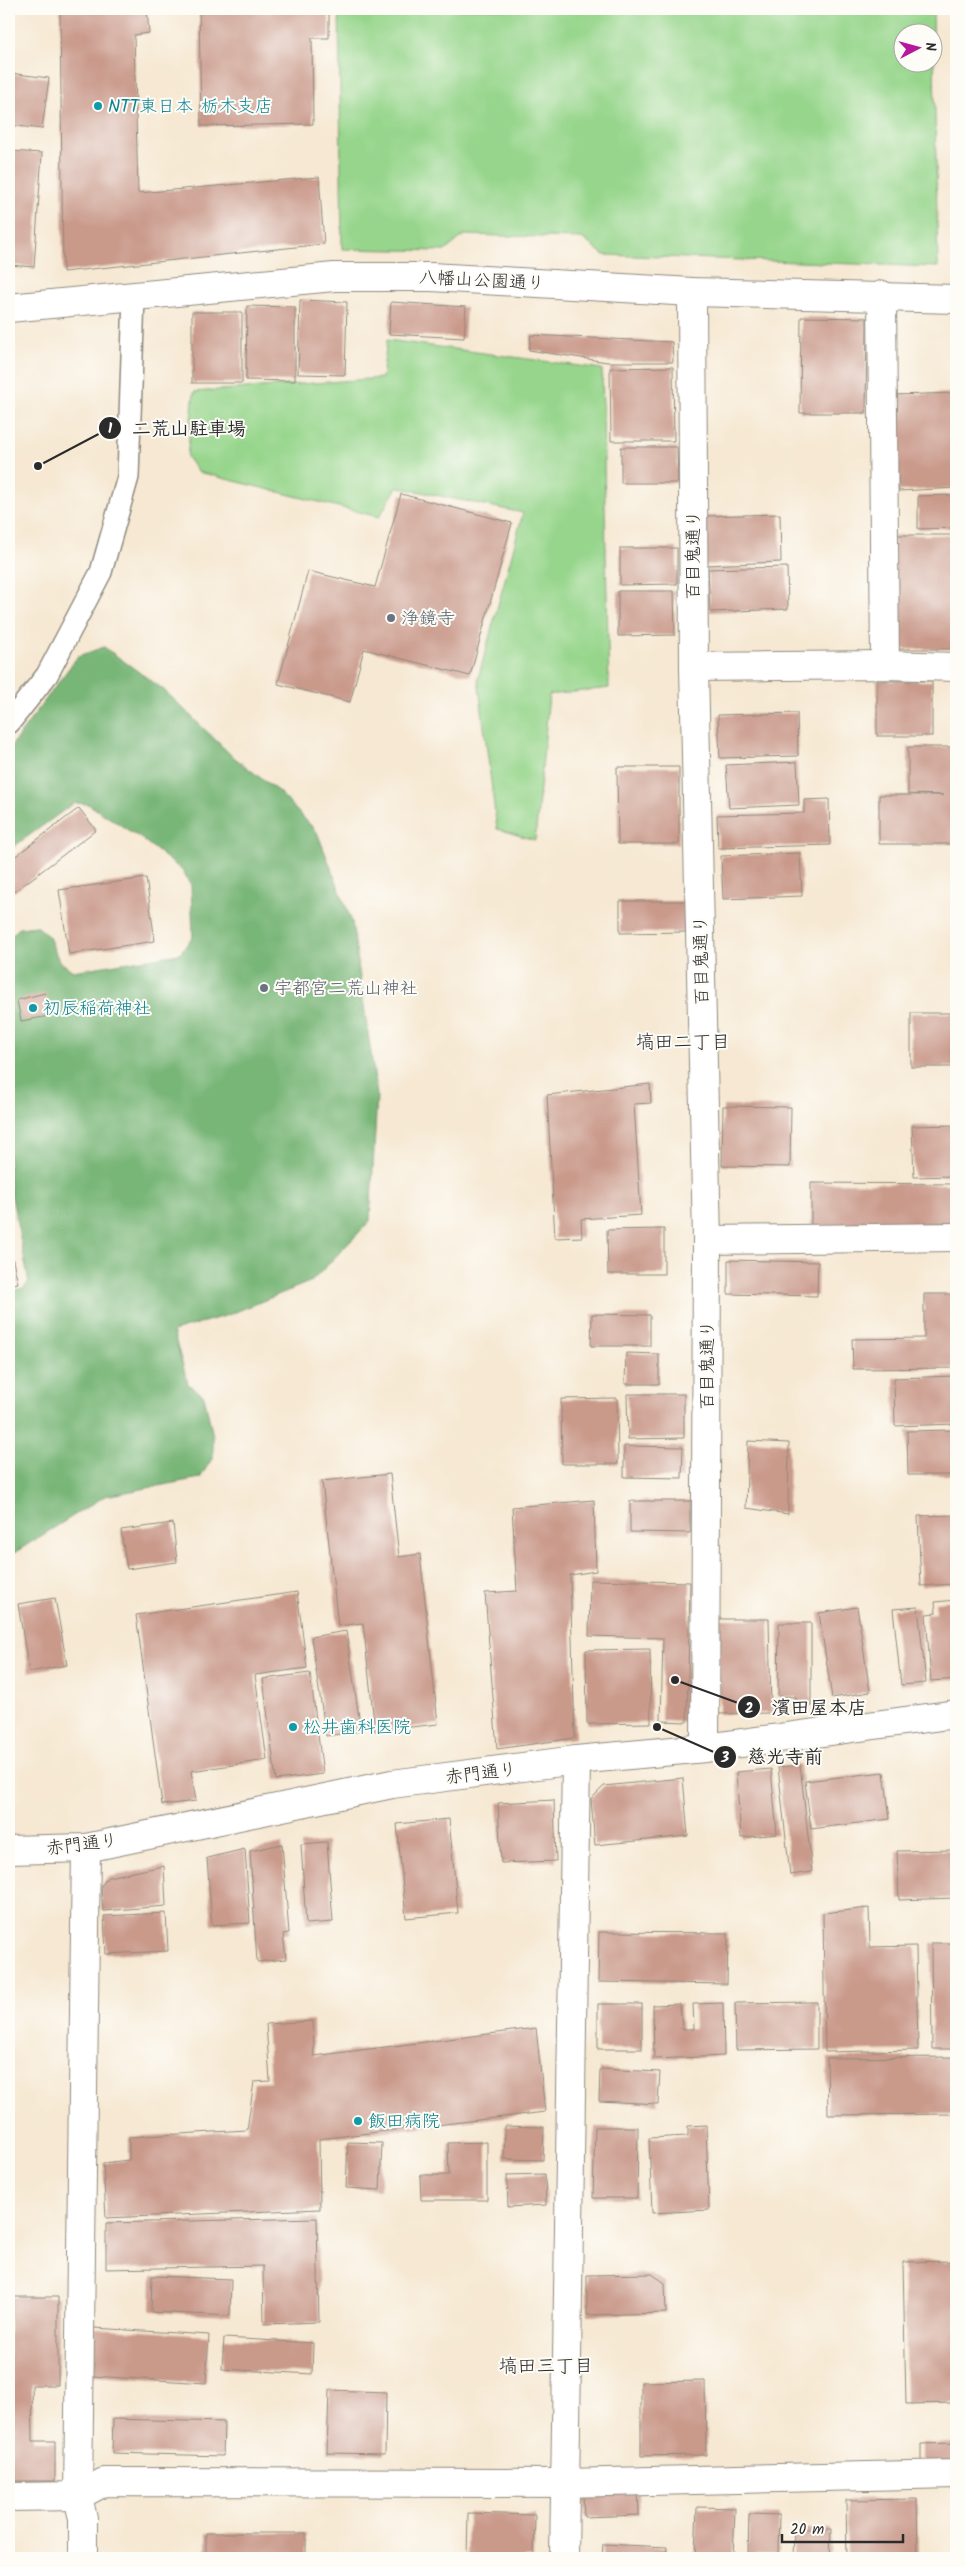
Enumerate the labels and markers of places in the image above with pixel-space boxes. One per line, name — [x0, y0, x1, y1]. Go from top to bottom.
place label: NTT東日本 栃木支店 — [108, 93, 273, 122]
marker: NTT東日本 栃木支店 — [92, 100, 104, 112]
callout: 二荒山駐車場 — [97, 411, 256, 445]
place label: 浄鏡寺 — [401, 605, 455, 634]
marker: 浄鏡寺 — [385, 612, 397, 624]
place label: 宇都宮二荒山神社 — [274, 975, 418, 1004]
marker: 宇都宮二荒山神社 — [258, 982, 270, 994]
place label: 初辰稲荷神社 — [43, 995, 151, 1024]
marker: 初辰稲荷神社 — [27, 1002, 39, 1014]
callout: 濱田屋本店 — [737, 1690, 877, 1724]
place label: 松井歯科医院 — [303, 1714, 411, 1743]
marker: 松井歯科医院 — [287, 1721, 299, 1733]
callout: 慈光寺前 — [712, 1740, 833, 1774]
place label: 飯田病院 — [368, 2108, 440, 2137]
marker: 飯田病院 — [352, 2115, 364, 2127]

